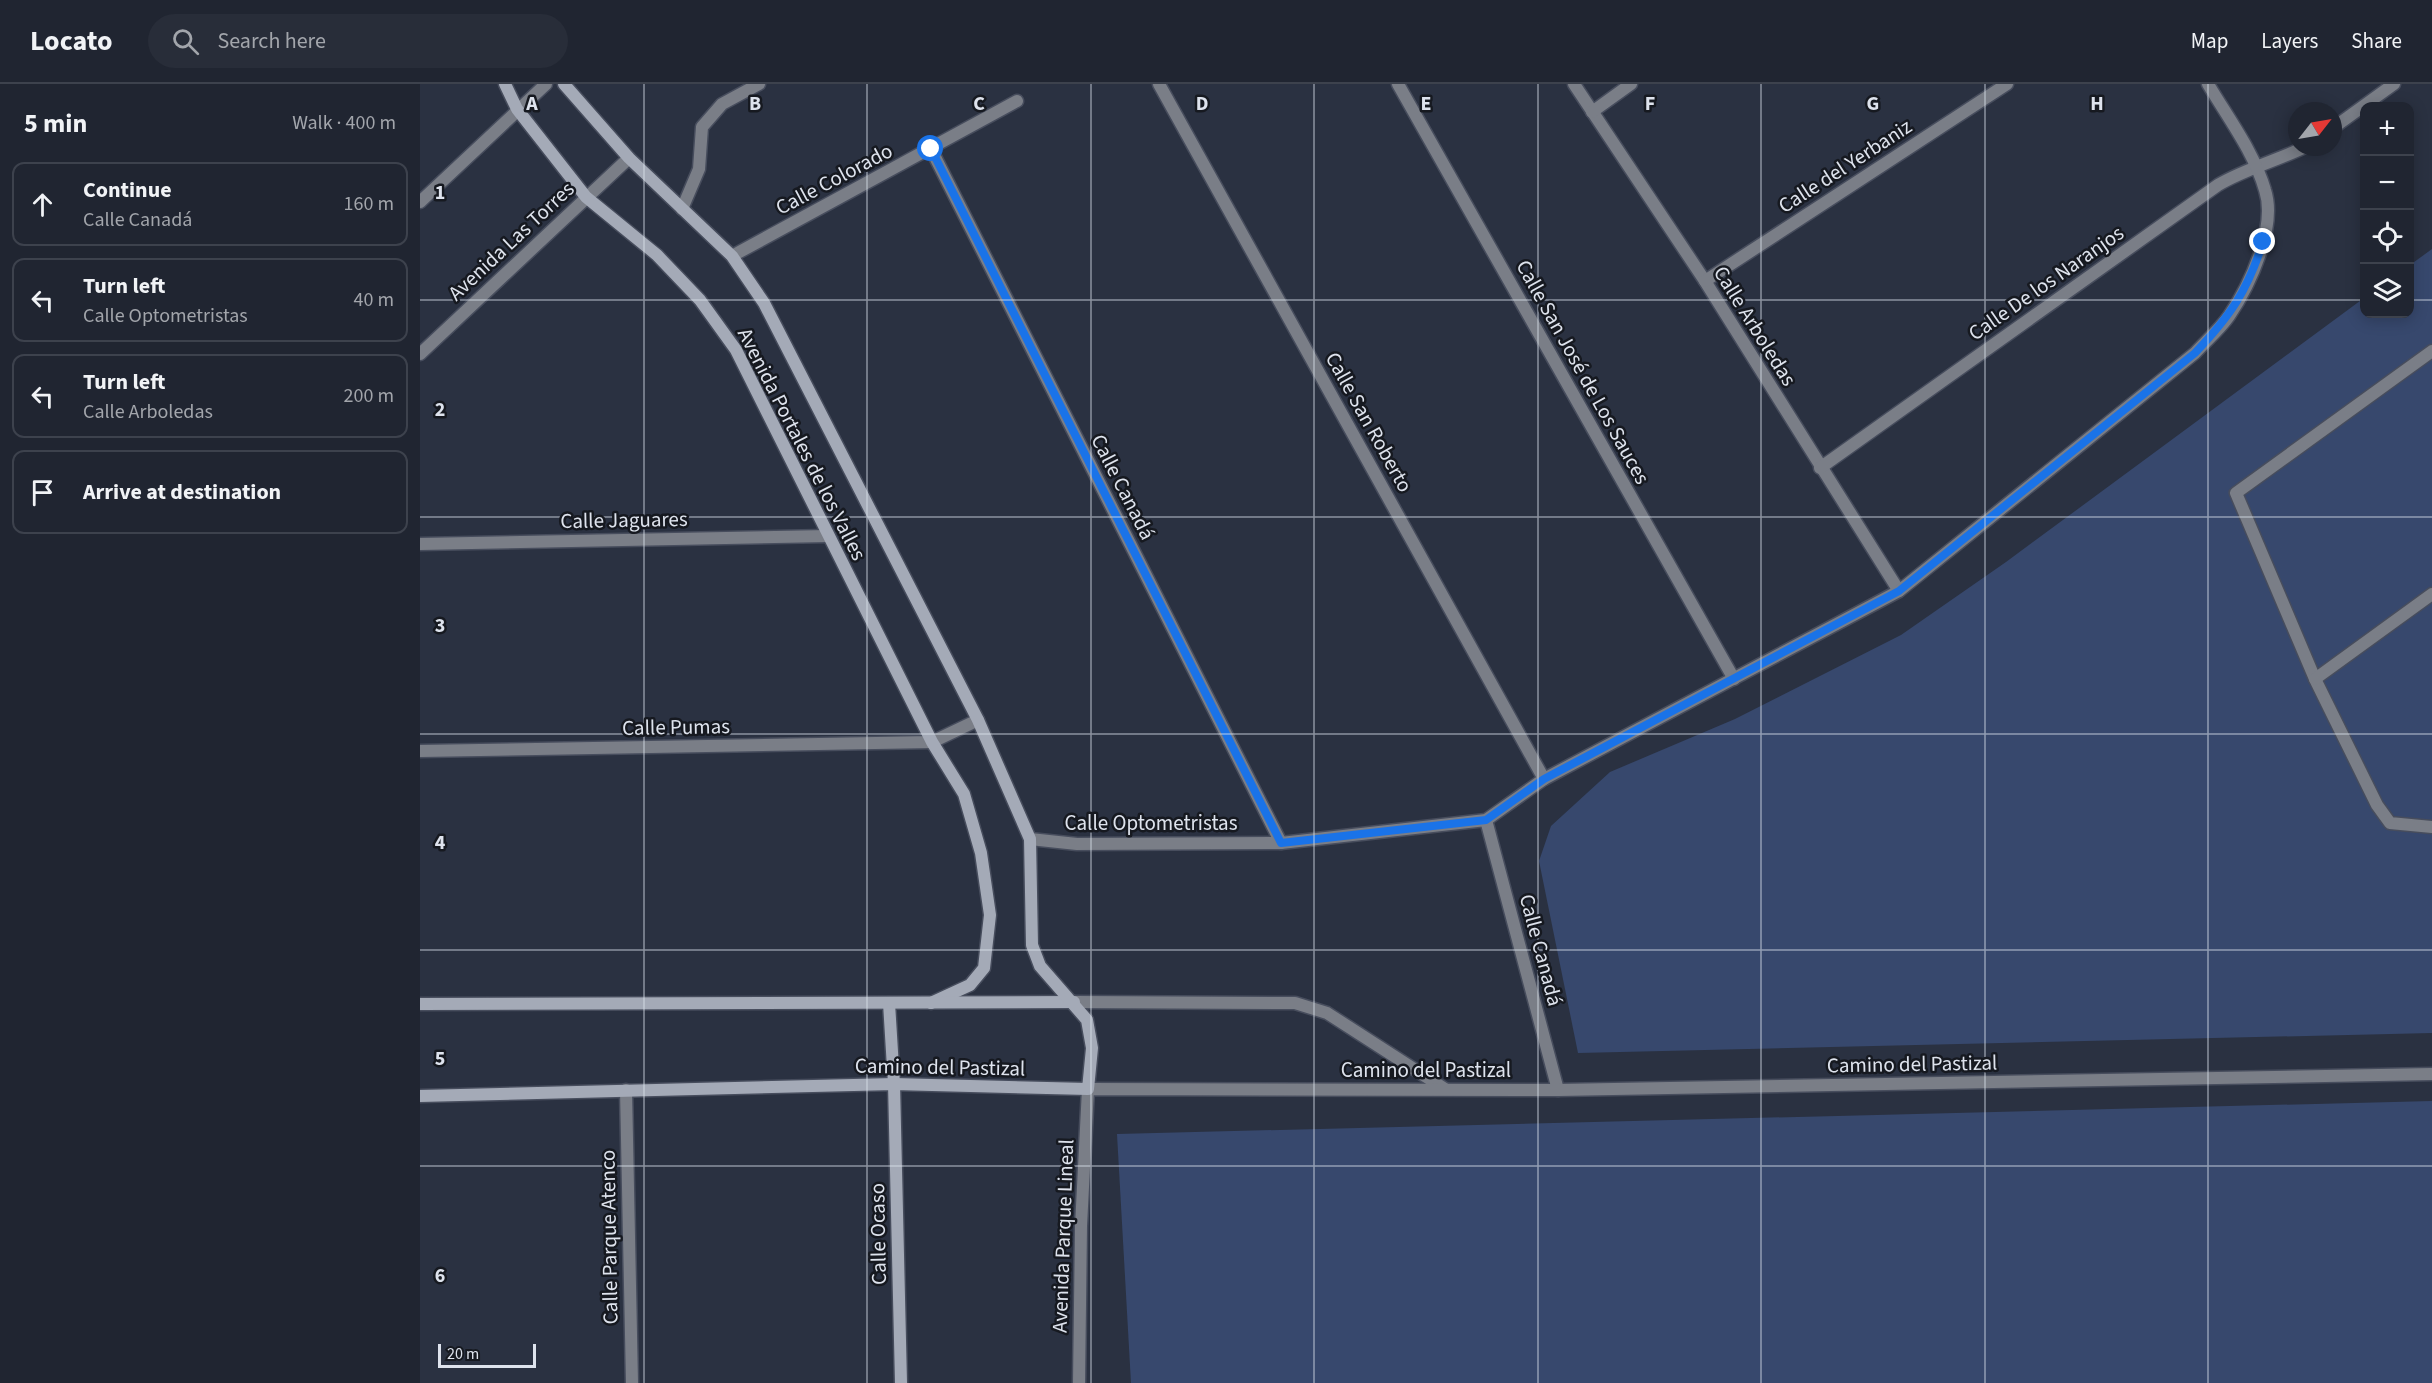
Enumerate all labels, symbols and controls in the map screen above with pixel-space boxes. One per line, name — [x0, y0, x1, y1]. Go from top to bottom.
search box — [148, 14, 568, 68]
text: Locato — [30, 21, 112, 61]
icon: search — [169, 25, 202, 58]
text: Search here — [217, 25, 326, 57]
text: Map — [2191, 26, 2228, 56]
text: Layers — [2261, 26, 2318, 56]
text: Share — [2351, 26, 2402, 56]
text: A — [525, 90, 538, 118]
text: B — [749, 90, 761, 118]
text: C — [973, 90, 985, 118]
text: D — [1196, 90, 1208, 118]
text: E — [1421, 90, 1431, 118]
text: F — [1645, 90, 1655, 118]
text: G — [1867, 90, 1879, 118]
text: H — [2090, 90, 2104, 118]
north arrow — [2288, 102, 2342, 156]
map controls — [2360, 102, 2414, 318]
button: + — [2360, 102, 2414, 156]
text: 5 min — [24, 105, 87, 142]
text: Walk · 400 m — [292, 109, 396, 137]
street label: Calle del Yerbaniz — [1772, 111, 1918, 220]
route start — [917, 135, 943, 161]
street label: Calle Colorado — [770, 136, 898, 222]
button: − — [2360, 156, 2414, 210]
text: Continue — [83, 174, 172, 206]
street label: Avenida Las Torres — [441, 174, 581, 308]
text: 1 — [435, 179, 445, 207]
icon: ahead — [26, 188, 59, 221]
text: 160 m — [344, 190, 394, 218]
text: Calle Canadá — [83, 206, 192, 234]
button: locate — [2360, 210, 2414, 264]
street label: Calle De los Naranjos — [1962, 218, 2130, 348]
route end — [2249, 228, 2275, 254]
street label: Calle San José de Los Sauces — [1509, 254, 1657, 490]
street label: Calle Arboledas — [1706, 260, 1804, 392]
button: layers — [2360, 264, 2414, 318]
text: Turn left — [83, 270, 165, 302]
icon: left — [26, 284, 59, 317]
text: 40 m — [354, 286, 394, 314]
text: Calle Optometristas — [83, 302, 248, 330]
street label: Avenida Portales de los Valles — [730, 323, 874, 566]
street label: Calle San Roberto — [1318, 347, 1420, 497]
text: Turn left — [83, 366, 165, 398]
icon: left — [26, 380, 59, 413]
text: 200 m — [344, 382, 394, 410]
text: 2 — [435, 396, 445, 424]
text: Calle Arboledas — [83, 398, 213, 426]
street label: Calle Canadá — [1084, 429, 1162, 545]
icon: arrive — [26, 476, 59, 509]
text: Arrive at destination — [83, 476, 281, 508]
street label: Calle Jaguares — [560, 504, 688, 536]
text: 3 — [435, 612, 445, 640]
street label: Calle Pumas — [622, 711, 730, 743]
street label: Calle Optometristas — [1065, 808, 1238, 838]
text: 4 — [435, 829, 446, 857]
street label: Calle Canadá — [1512, 891, 1570, 1009]
text: 5 — [435, 1045, 445, 1073]
street label: Camino del Pastizal — [1827, 1048, 1997, 1080]
street label: Camino del Pastizal — [855, 1051, 1025, 1083]
street label: Camino del Pastizal — [1341, 1055, 1511, 1085]
street label: Avenida Parque Lineal — [1045, 1139, 1081, 1333]
street label: Calle Parque Atenco — [592, 1149, 626, 1325]
street label: Calle Ocaso — [862, 1183, 894, 1285]
text: 6 — [435, 1262, 445, 1290]
scale bar — [438, 1341, 536, 1368]
text: 20 m — [447, 1343, 479, 1365]

